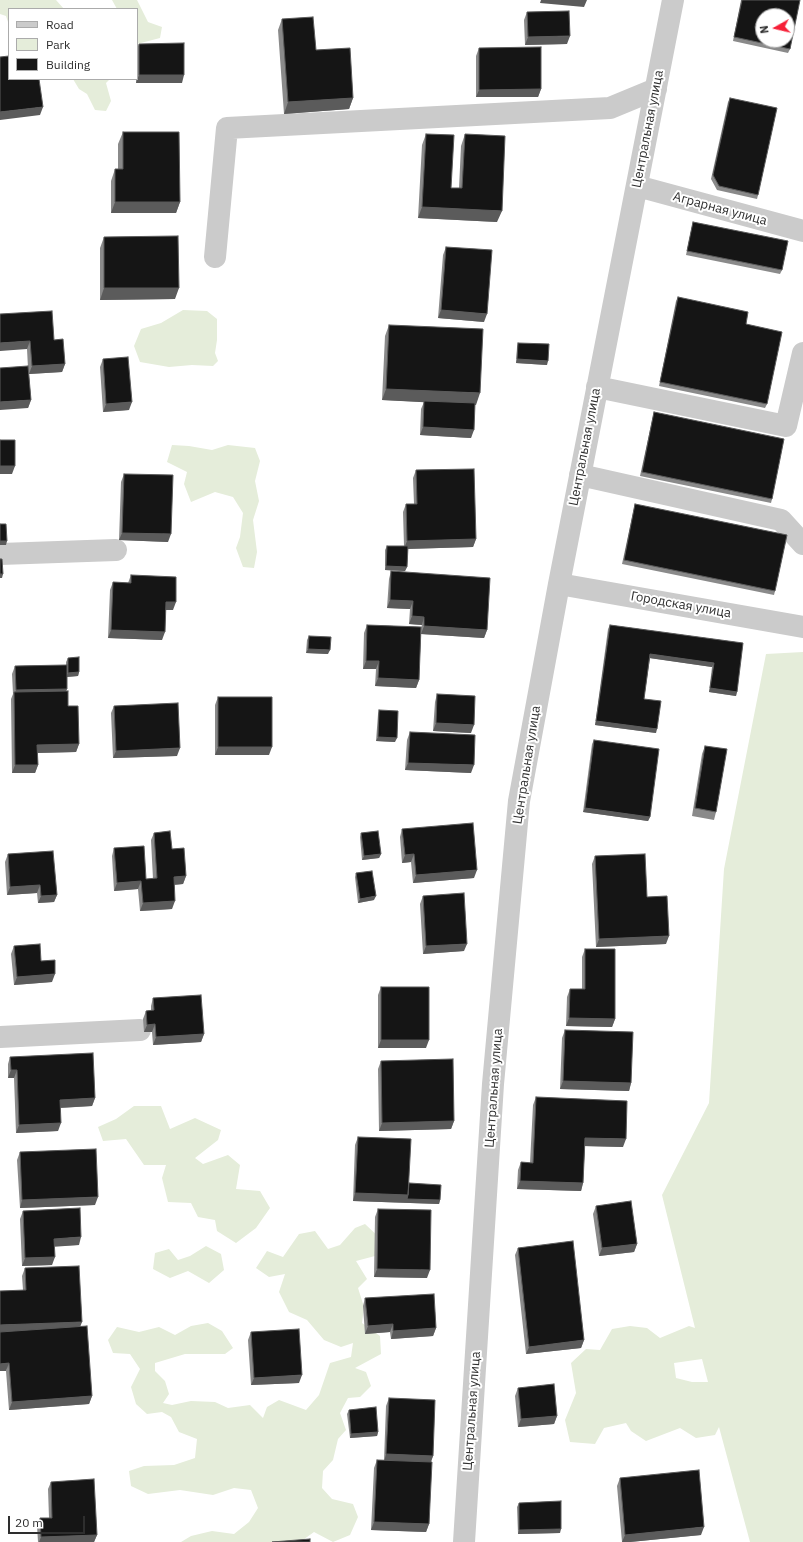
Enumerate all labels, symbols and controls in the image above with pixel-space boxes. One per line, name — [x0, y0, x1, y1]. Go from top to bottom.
legend — [8, 8, 138, 80]
north arrow — [755, 8, 795, 48]
text: Road — [46, 17, 74, 32]
text: N — [757, 25, 772, 34]
text: Park — [46, 37, 70, 52]
text: Building — [46, 57, 90, 72]
street label: Центральная улица — [629, 69, 667, 189]
street label: Аграрная улица — [671, 189, 769, 229]
street label: Центральная улица — [566, 387, 604, 507]
street label: Городская улица — [630, 589, 732, 621]
street label: Центральная улица — [510, 705, 544, 825]
street label: Центральная улица — [482, 1028, 506, 1148]
street label: Центральная улица — [460, 1351, 484, 1471]
scale bar — [10, 1508, 87, 1534]
text: 20 m — [15, 1515, 43, 1530]

